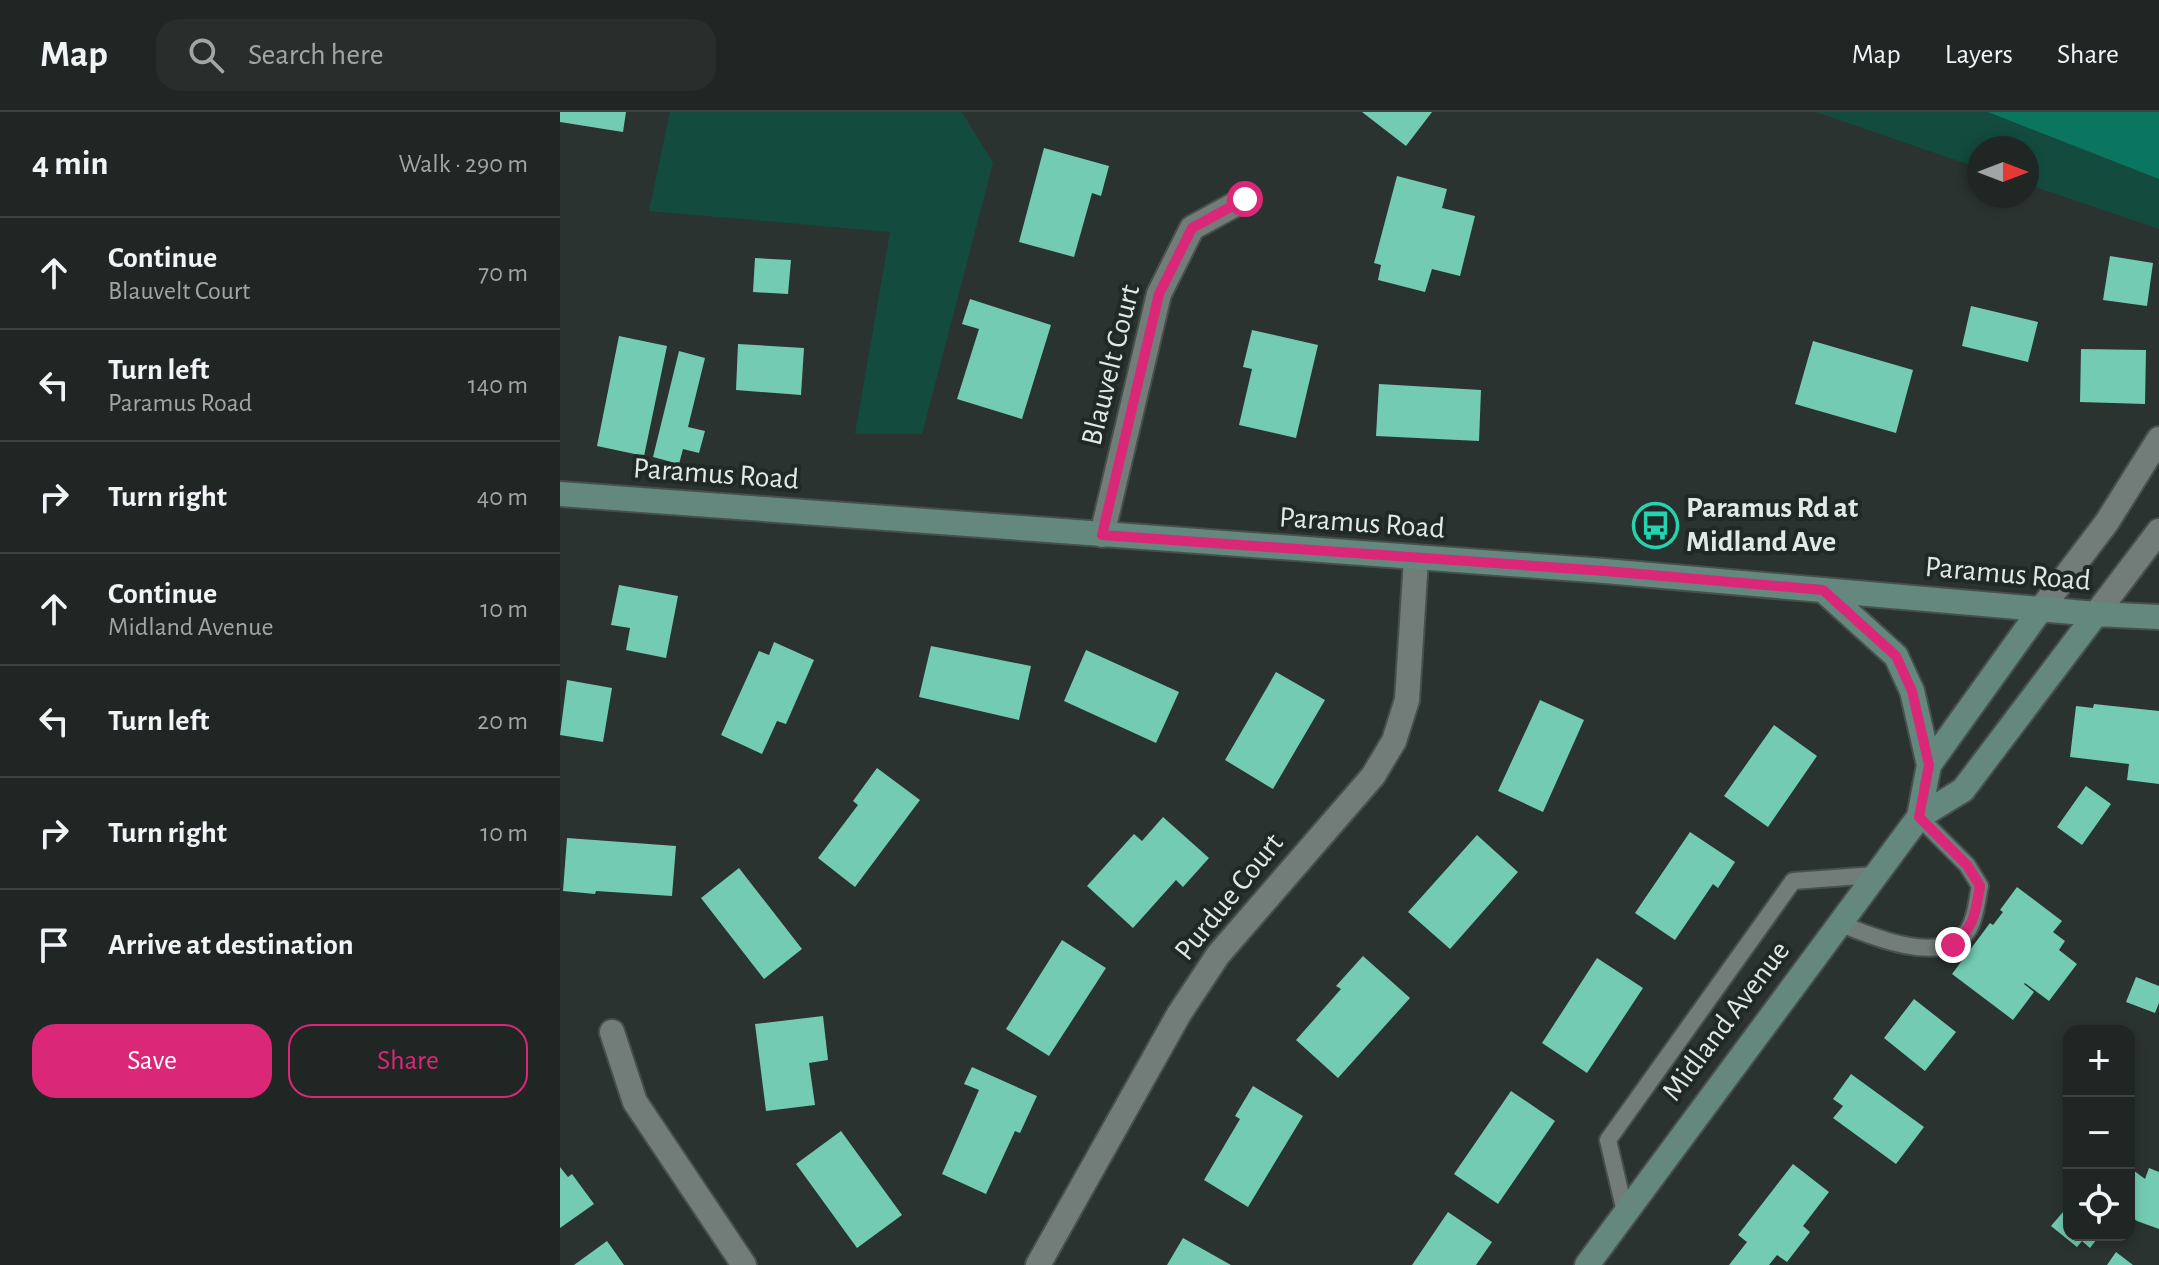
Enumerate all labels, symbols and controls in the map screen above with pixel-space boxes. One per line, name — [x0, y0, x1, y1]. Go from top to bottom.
search box — [156, 19, 716, 91]
icon: search — [184, 33, 228, 77]
text: Map — [40, 36, 108, 74]
text: Search here — [248, 40, 384, 70]
text: Map — [1852, 41, 1901, 69]
text: Layers — [1945, 41, 2013, 69]
text: Share — [2057, 41, 2119, 69]
north arrow — [1967, 136, 2039, 208]
text: 4 min — [32, 147, 109, 181]
text: Walk · 290 m — [398, 151, 528, 177]
route start — [1227, 181, 1263, 217]
text: Continue — [108, 243, 217, 273]
icon: ahead — [32, 251, 76, 295]
text: 70 m — [478, 260, 528, 286]
text: Blauvelt Court — [108, 278, 250, 304]
street label: Blauvelt Court — [1077, 281, 1146, 448]
text: Turn left — [108, 355, 209, 385]
icon: left — [32, 363, 76, 407]
text: 140 m — [468, 372, 528, 398]
text: Paramus Road — [108, 390, 252, 416]
street label: Paramus Road — [632, 453, 800, 495]
icon: right — [32, 475, 76, 519]
text: Turn right — [108, 482, 227, 512]
text: 40 m — [477, 484, 528, 510]
place label: Paramus Rd at Midland Ave — [1686, 493, 1858, 557]
bus stop icon: Paramus Rd at Midland Ave — [1631, 501, 1679, 549]
street label: Paramus Road — [1278, 502, 1446, 544]
street label: Paramus Road — [1924, 552, 2092, 596]
text: Continue — [108, 579, 217, 609]
icon: ahead — [32, 587, 76, 631]
text: 10 m — [480, 596, 528, 622]
text: Midland Avenue — [108, 614, 273, 640]
icon: left — [32, 699, 76, 743]
text: Turn left — [108, 706, 209, 736]
text: 20 m — [477, 708, 528, 734]
icon: right — [32, 811, 76, 855]
text: Turn right — [108, 818, 227, 848]
text: 10 m — [480, 820, 528, 846]
street label: Purdue Court — [1169, 828, 1289, 966]
icon: arrive — [32, 923, 76, 967]
route end — [1935, 927, 1971, 963]
text: Arrive at destination — [108, 930, 354, 960]
street label: Midland Avenue — [1657, 936, 1795, 1106]
button: Save — [32, 1024, 272, 1098]
button: Share — [288, 1024, 528, 1098]
map controls — [2063, 1025, 2135, 1241]
button: + — [2063, 1025, 2135, 1097]
button: − — [2063, 1097, 2135, 1169]
button: locate — [2063, 1169, 2135, 1241]

